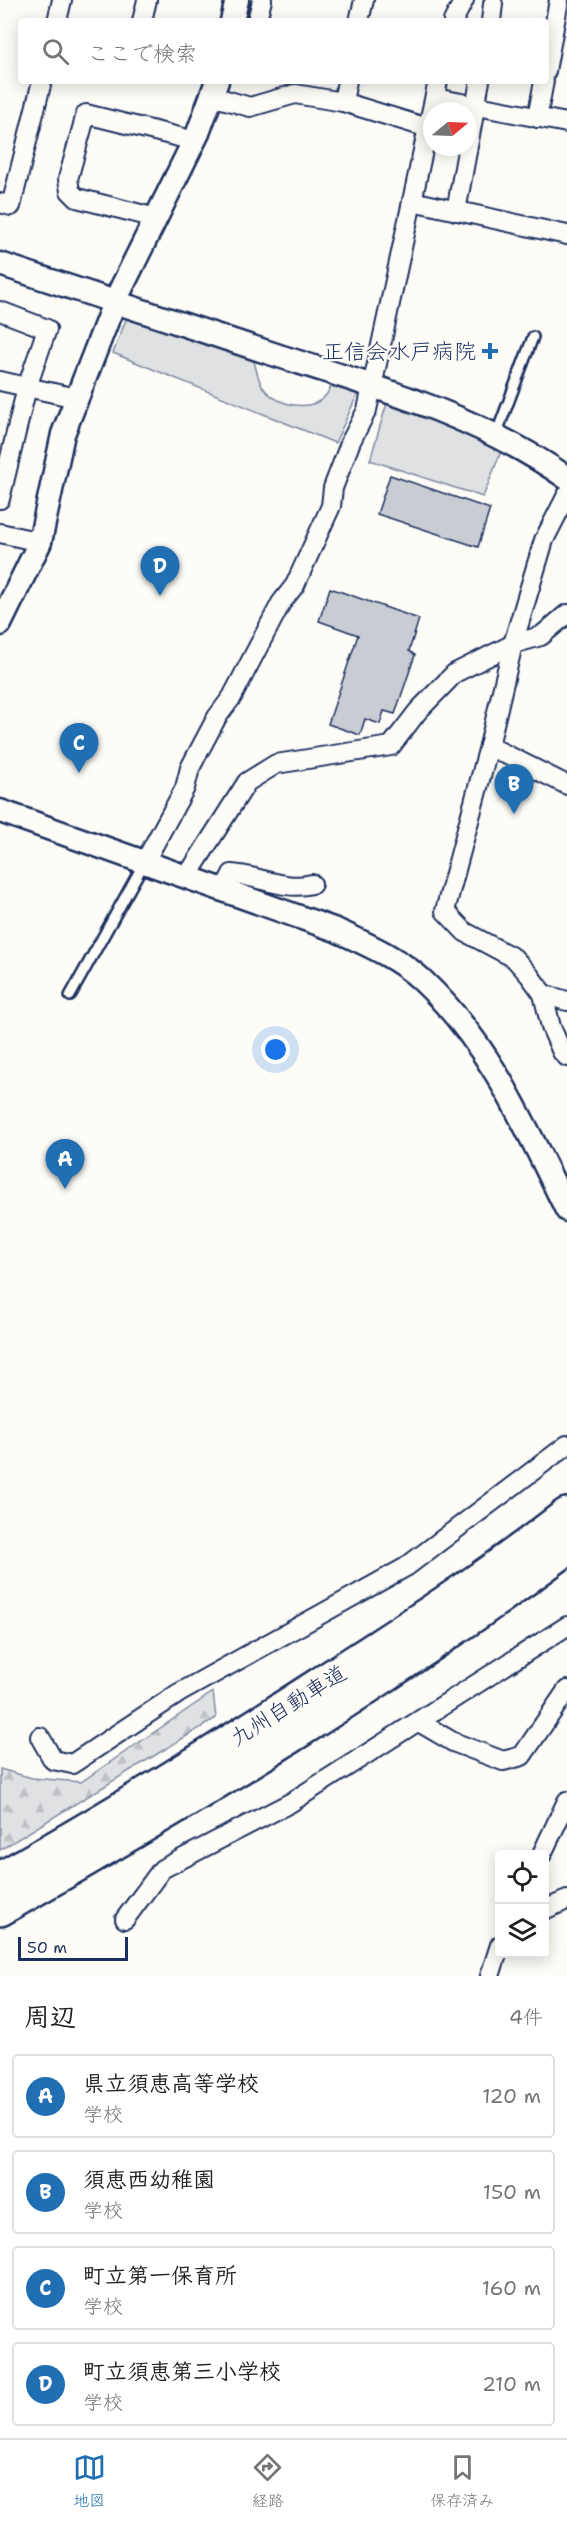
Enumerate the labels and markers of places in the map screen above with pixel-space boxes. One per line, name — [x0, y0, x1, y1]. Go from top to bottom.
place label: 正信会水戸病院 — [322, 337, 476, 366]
marker: 正信会水戸病院 — [481, 342, 499, 360]
pin: D — [140, 546, 180, 596]
pin: C — [60, 724, 98, 773]
pin: B — [494, 764, 534, 814]
pin: A — [46, 1140, 84, 1189]

